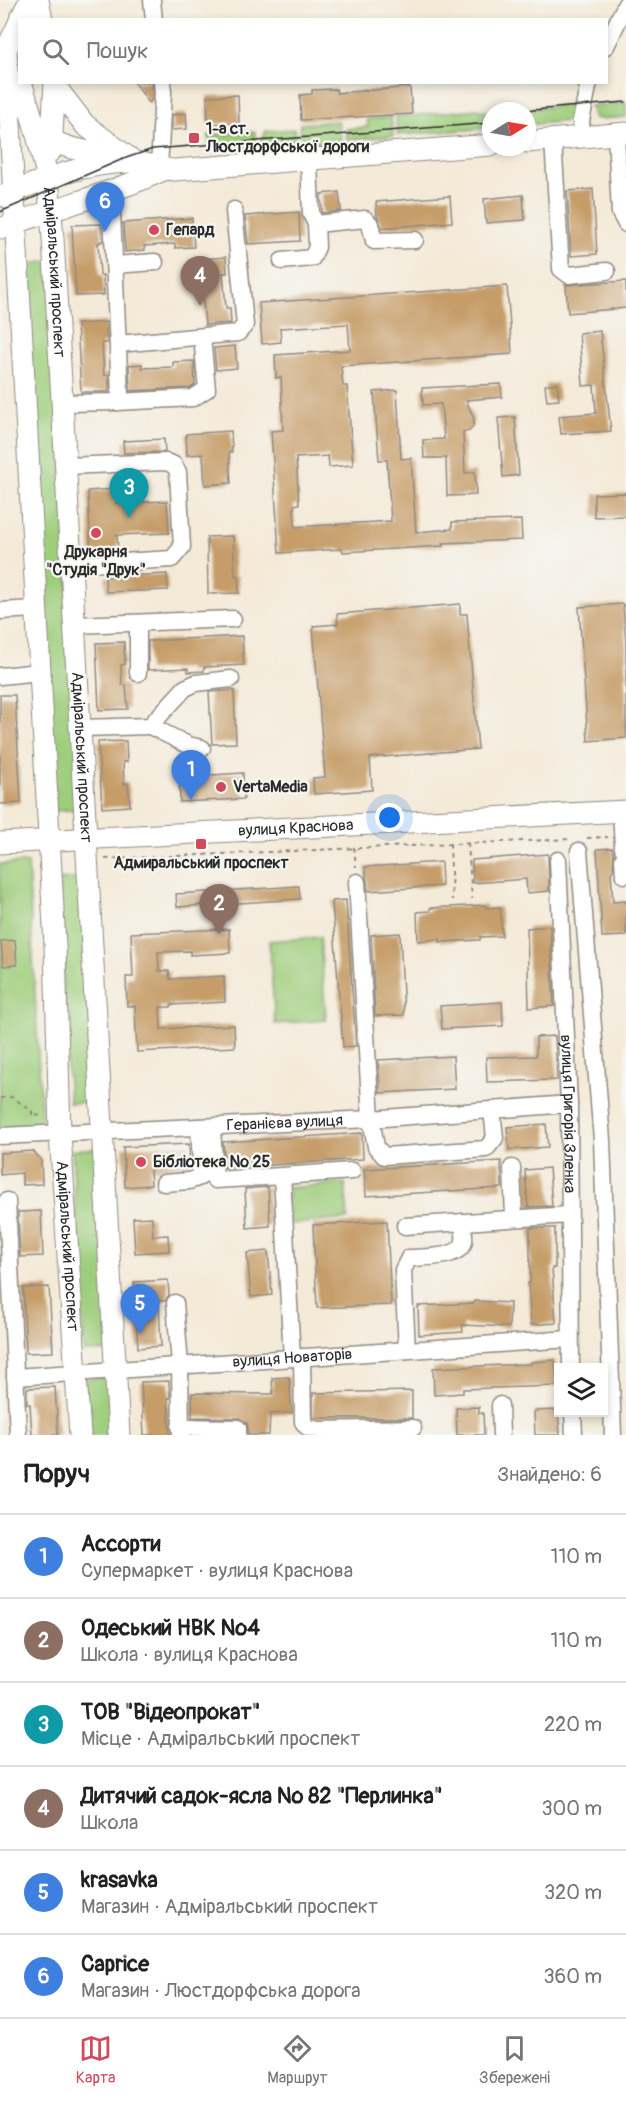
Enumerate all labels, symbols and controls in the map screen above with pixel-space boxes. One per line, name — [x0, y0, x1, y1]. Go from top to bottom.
search box — [18, 18, 608, 84]
icon: search — [39, 35, 72, 68]
text: Пошук — [87, 37, 148, 65]
north arrow — [482, 102, 536, 156]
place label: 1-а ст. Люстдорфської дороги — [205, 119, 370, 157]
marker: 1-а ст. Люстдорфської дороги — [187, 131, 201, 145]
pin: 6 — [86, 182, 124, 232]
street label: Адміральський проспект — [39, 186, 70, 358]
place label: Гепард — [166, 220, 215, 240]
marker: Гепард — [147, 223, 161, 237]
pin: 4 — [180, 256, 220, 306]
pin: 3 — [110, 468, 148, 518]
marker: Друкарня "Студія "Друк" — [89, 526, 103, 540]
place label: Друкарня "Студія "Друк" — [46, 542, 146, 580]
street label: Адміральський проспект — [67, 671, 96, 843]
pin: 1 — [172, 750, 210, 800]
place label: VertaMedia — [233, 777, 308, 797]
marker: VertaMedia — [214, 780, 228, 794]
your location — [375, 803, 404, 832]
street label: вулиця Краснова — [237, 815, 354, 841]
marker: Адмиральський проспект — [194, 837, 208, 851]
place label: Адмиральський проспект — [113, 853, 290, 873]
pin: 2 — [200, 884, 238, 934]
street label: вулиця Григорія Зленка — [556, 1034, 580, 1193]
street label: Геранієва вулиця — [226, 1110, 343, 1136]
place label: Бібліотека № 25 — [153, 1152, 270, 1172]
marker: Бібліотека № 25 — [134, 1155, 148, 1169]
street label: Адміральський проспект — [52, 1160, 83, 1332]
pin: 5 — [120, 1284, 160, 1334]
street label: вулиця Новаторів — [232, 1344, 353, 1372]
map controls — [554, 1363, 608, 1417]
button: layers — [554, 1363, 608, 1417]
text: Поруч — [24, 1458, 90, 1490]
text: Знайдено: 6 — [497, 1462, 602, 1487]
text: Ассорти — [81, 1530, 161, 1558]
text: 1 — [40, 1544, 47, 1569]
text: 110 m — [551, 1544, 602, 1569]
text: Супермаркет · вулиця Краснова — [81, 1558, 353, 1583]
text: Одеський НВК №4 — [81, 1614, 260, 1642]
text: 2 — [38, 1628, 49, 1653]
text: 110 m — [551, 1628, 602, 1653]
text: Школа · вулиця Краснова — [81, 1642, 298, 1667]
text: ТОВ "Відеопрокат" — [81, 1698, 261, 1726]
text: 3 — [38, 1712, 49, 1737]
text: 220 m — [544, 1712, 602, 1737]
text: Місце · Адміральський проспект — [81, 1726, 360, 1751]
text: Дитячий садок-ясла № 82 "Перлинка" — [81, 1782, 443, 1810]
text: 4 — [38, 1796, 49, 1821]
text: 300 m — [541, 1796, 602, 1821]
text: Школа — [81, 1810, 138, 1835]
text: krasavka — [81, 1866, 158, 1894]
text: 5 — [38, 1880, 49, 1905]
text: 320 m — [544, 1880, 602, 1905]
text: Магазин · Адміральський проспект — [81, 1894, 378, 1919]
text: Caprice — [81, 1950, 149, 1978]
text: 6 — [38, 1964, 49, 1989]
text: 360 m — [543, 1964, 602, 1989]
text: Магазин · Люстдорфська дорога — [81, 1978, 361, 2003]
tab: Карта — [76, 2032, 115, 2088]
tab: Маршрут — [267, 2032, 327, 2088]
tab: Збережені — [479, 2032, 550, 2088]

